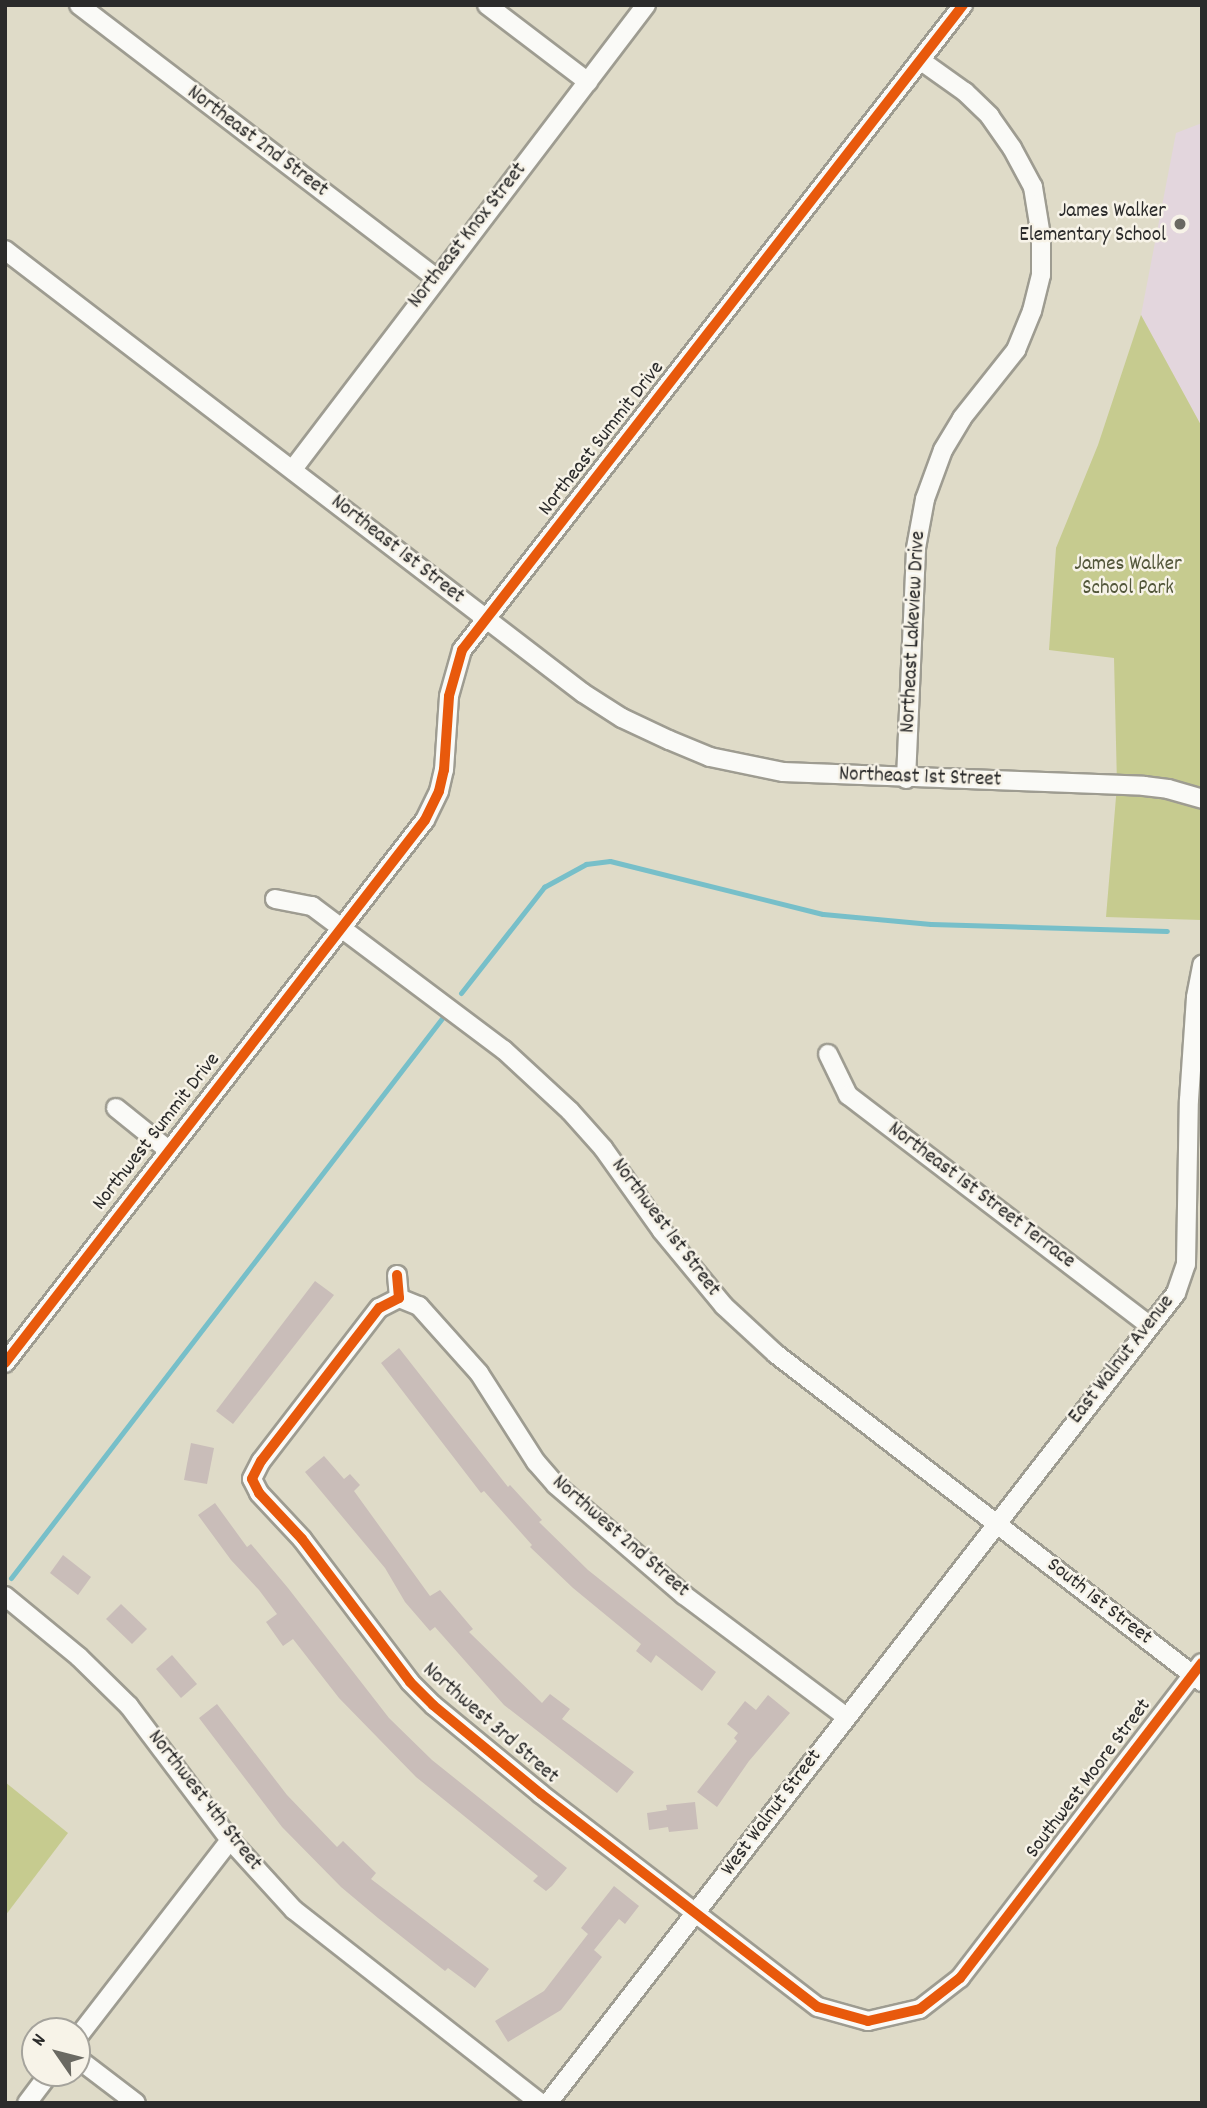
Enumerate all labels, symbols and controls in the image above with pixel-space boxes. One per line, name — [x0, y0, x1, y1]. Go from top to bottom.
street label: Northeast 2nd Street — [182, 81, 332, 203]
street label: Northeast Knox Street — [403, 158, 533, 314]
place label: James Walker Elementary School — [1019, 199, 1166, 249]
marker: James Walker Elementary School — [1172, 216, 1188, 232]
street label: Northeast Summit Drive — [534, 357, 670, 521]
street label: Northeast 1st Street — [325, 490, 469, 610]
street label: Northeast Lakeview Drive — [896, 530, 932, 734]
park label: James Walker School Park — [1074, 552, 1182, 602]
street label: Northeast 1st Street — [838, 763, 1002, 793]
street label: Northwest Summit Drive — [88, 1048, 226, 1216]
street label: Northeast 1st Street Terrace — [882, 1117, 1080, 1275]
street label: Northwest 1st Street — [605, 1154, 725, 1302]
street label: East Walnut Avenue — [1064, 1291, 1180, 1429]
street label: Northwest 2nd Street — [546, 1471, 694, 1603]
street label: South 1st Street — [1041, 1553, 1157, 1651]
street label: Northwest 3rd Street — [417, 1658, 563, 1790]
street label: Southwest Moore Street — [1021, 1694, 1157, 1864]
street label: Northwest 4th Street — [141, 1726, 267, 1876]
street label: West Walnut Street — [716, 1745, 828, 1881]
north arrow — [21, 2017, 91, 2087]
text: N — [26, 2029, 54, 2052]

